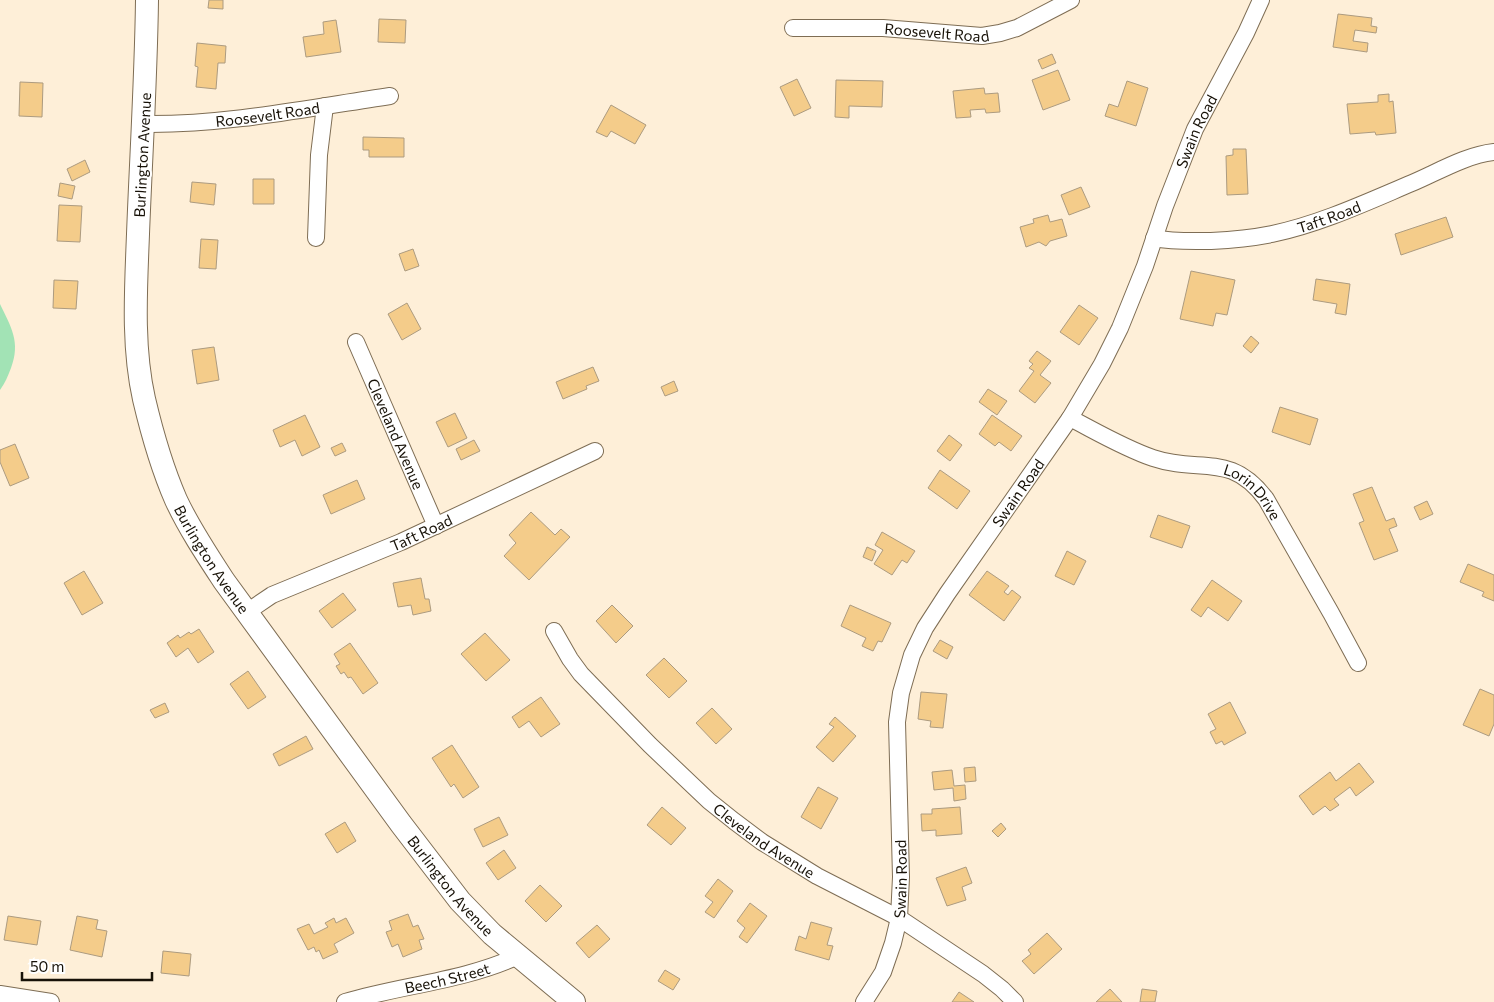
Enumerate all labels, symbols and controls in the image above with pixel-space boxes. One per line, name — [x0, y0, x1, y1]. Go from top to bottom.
street label: Roosevelt Road — [884, 19, 991, 45]
street label: Burlington Avenue — [130, 92, 154, 218]
street label: Swain Road — [1172, 92, 1221, 171]
street label: Roosevelt Road — [214, 98, 321, 130]
street label: Taft Road — [1295, 197, 1363, 236]
street label: Cleveland Avenue — [364, 376, 428, 492]
street label: Swain Road — [988, 455, 1048, 530]
street label: Lorin Drive — [1222, 460, 1285, 523]
street label: Burlington Avenue — [171, 502, 253, 617]
street label: Taft Road — [388, 510, 455, 554]
street label: Cleveland Avenue — [710, 799, 818, 881]
street label: Burlington Avenue — [404, 832, 498, 939]
street label: Swain Road — [890, 839, 910, 919]
scale bar — [22, 950, 152, 982]
text: 50 m — [30, 957, 64, 975]
street label: Beech Street — [403, 959, 492, 997]

